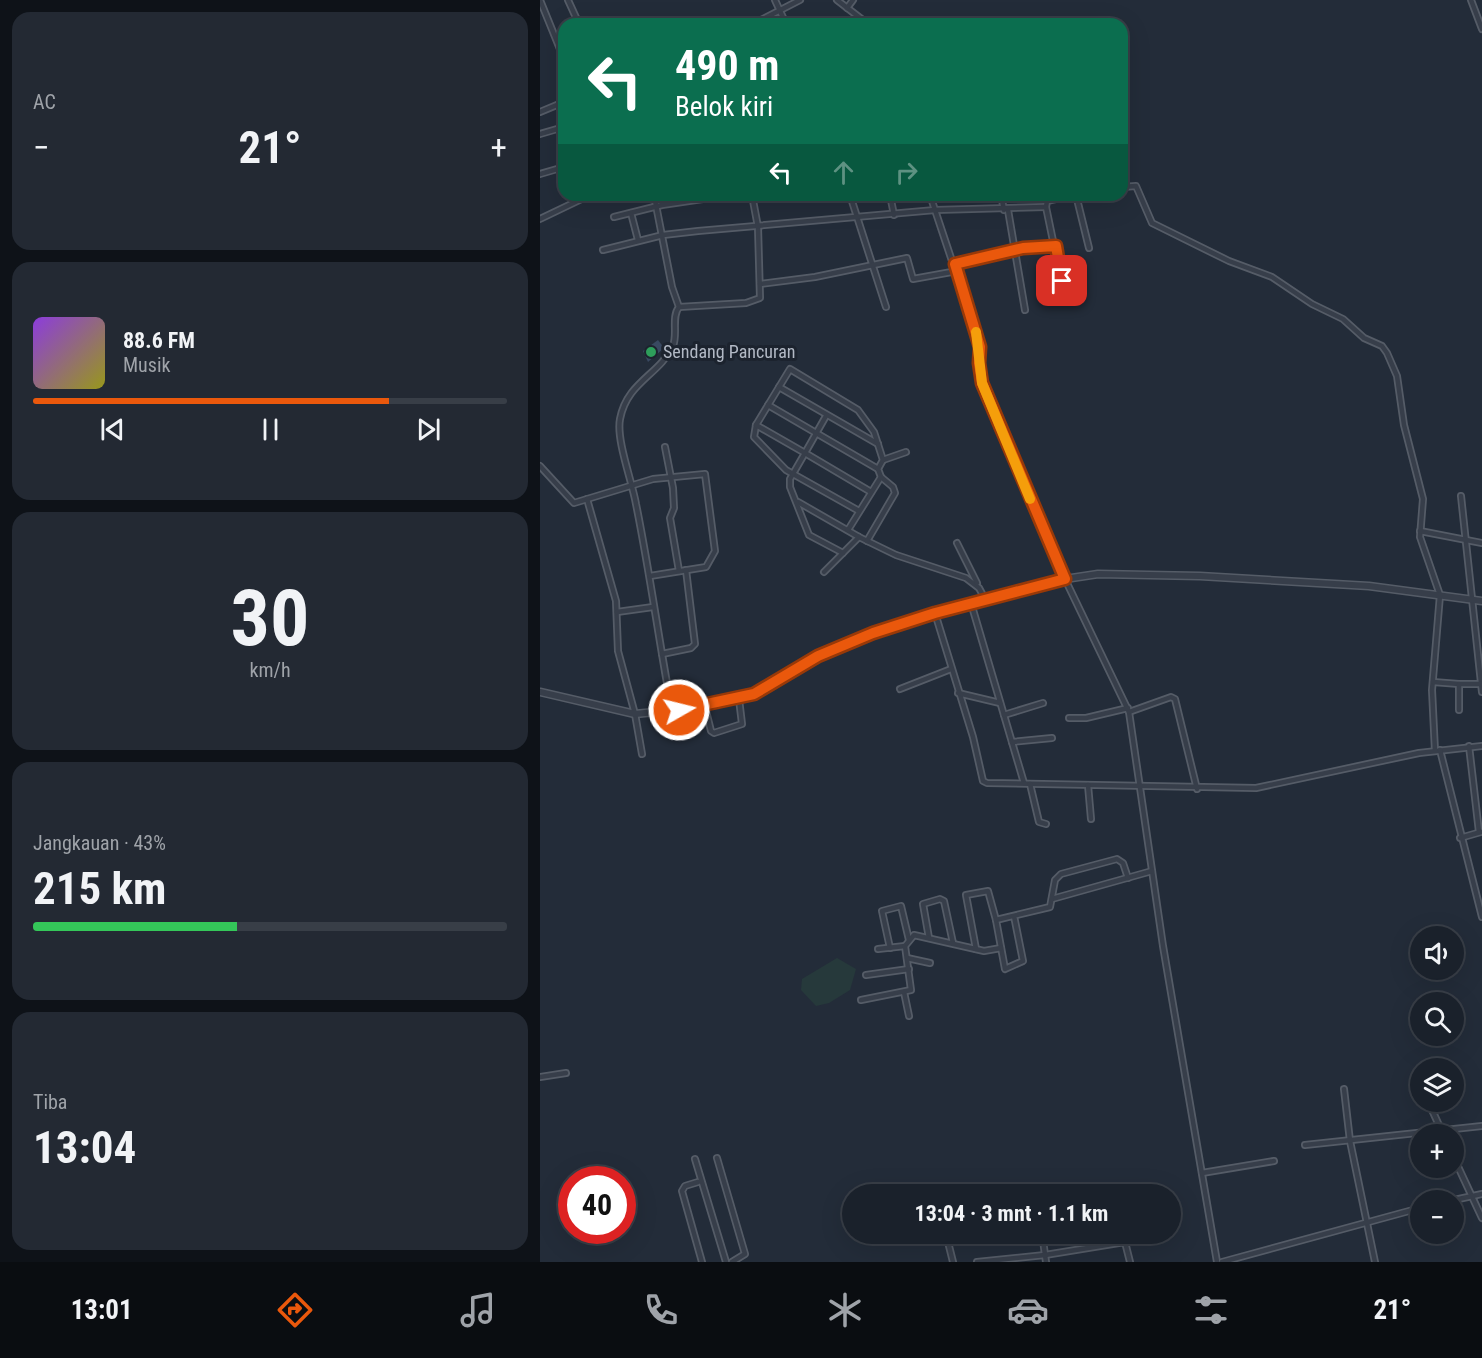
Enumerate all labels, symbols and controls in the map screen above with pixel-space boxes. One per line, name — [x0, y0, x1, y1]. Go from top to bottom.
text: 490 m — [675, 41, 780, 90]
icon: left — [576, 42, 654, 120]
text: AC — [33, 90, 56, 114]
text: Belok kiri — [675, 91, 773, 123]
text: 21° — [239, 121, 302, 174]
text: − — [33, 128, 50, 167]
text: + — [491, 128, 507, 167]
icon: left — [764, 156, 797, 189]
icon: ahead — [827, 156, 860, 189]
icon: right — [890, 156, 923, 189]
pin — [1036, 255, 1087, 306]
icon: arrive — [1045, 264, 1078, 297]
text: 88.6 FM — [123, 328, 195, 353]
place label: Sendang Pancuran — [663, 341, 795, 362]
marker: Sendang Pancuran — [644, 345, 658, 359]
text: Musik — [123, 353, 171, 377]
icon: previous — [96, 413, 129, 446]
icon: pause — [254, 413, 287, 446]
icon: next — [412, 413, 445, 446]
text: 30 — [231, 573, 309, 664]
text: km/h — [249, 658, 291, 682]
position arrow — [647, 678, 711, 742]
text: Jangkauan · 43% — [33, 831, 166, 855]
text: 215 km — [33, 862, 166, 915]
map controls — [1410, 926, 1464, 1244]
button: sound — [1410, 926, 1464, 980]
button: search — [1410, 992, 1464, 1046]
button: layers — [1410, 1058, 1464, 1112]
text: Tiba — [33, 1090, 67, 1114]
text: 13:04 — [33, 1121, 136, 1174]
button: + — [1410, 1124, 1464, 1178]
speed limit sign: 40 — [558, 1166, 636, 1244]
button: − — [1410, 1190, 1464, 1244]
text: 13:04 · 3 mnt · 1.1 km — [915, 1201, 1108, 1226]
icon: directions — [274, 1289, 316, 1331]
icon: music — [457, 1289, 499, 1331]
icon: phone — [640, 1289, 682, 1331]
icon: climate — [824, 1289, 866, 1331]
icon: car — [1007, 1289, 1049, 1331]
icon: filters — [1190, 1289, 1232, 1331]
text: 13:01 — [71, 1294, 133, 1326]
text: 21° — [1373, 1294, 1411, 1326]

